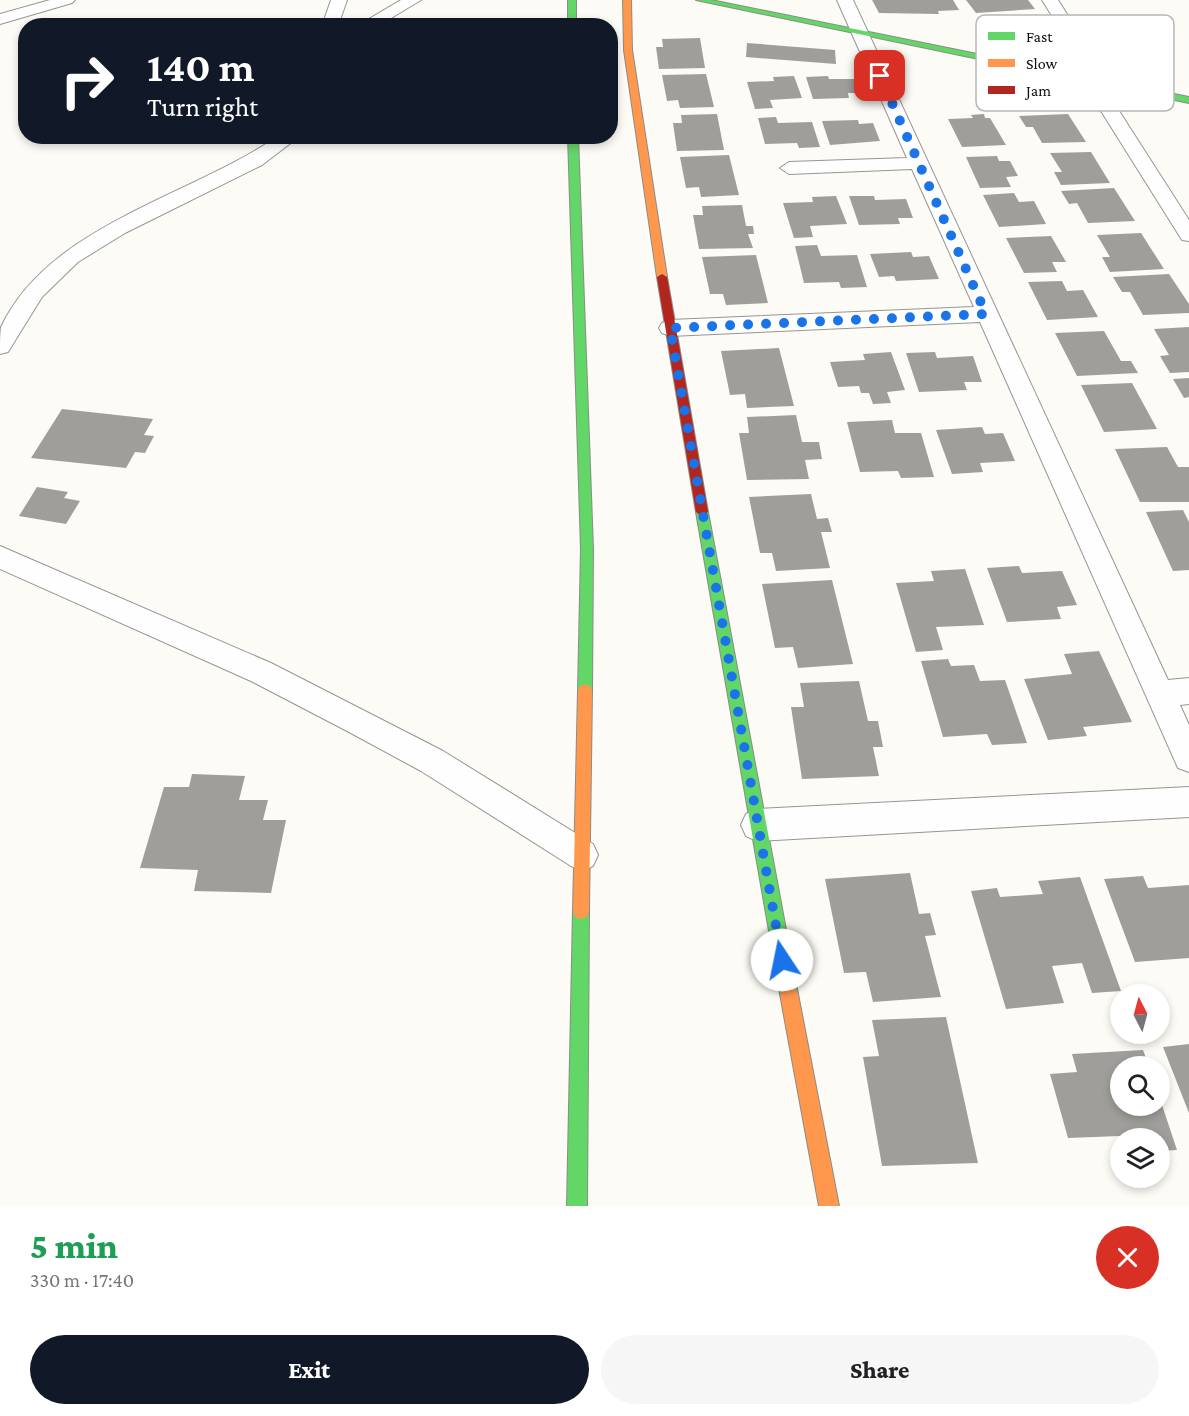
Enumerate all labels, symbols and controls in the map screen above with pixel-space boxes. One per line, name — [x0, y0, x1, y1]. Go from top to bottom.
legend — [976, 15, 1174, 111]
text: Fast — [1026, 28, 1053, 45]
icon: right — [48, 42, 126, 120]
text: 140 m — [147, 43, 255, 90]
pin — [854, 50, 905, 101]
text: Slow — [1026, 55, 1058, 72]
icon: arrive — [863, 59, 896, 92]
text: Jam — [1024, 82, 1051, 100]
text: Turn right — [147, 92, 258, 122]
position arrow — [750, 928, 814, 992]
north arrow — [1110, 984, 1170, 1044]
map controls — [1110, 984, 1170, 1188]
button: search — [1110, 1056, 1170, 1116]
button: layers — [1110, 1128, 1170, 1188]
text: 5 min — [30, 1226, 118, 1266]
button: close — [1096, 1226, 1159, 1289]
text: 330 m · 17:40 — [30, 1269, 134, 1291]
button: Exit — [30, 1335, 589, 1404]
button: Share — [601, 1335, 1159, 1404]

